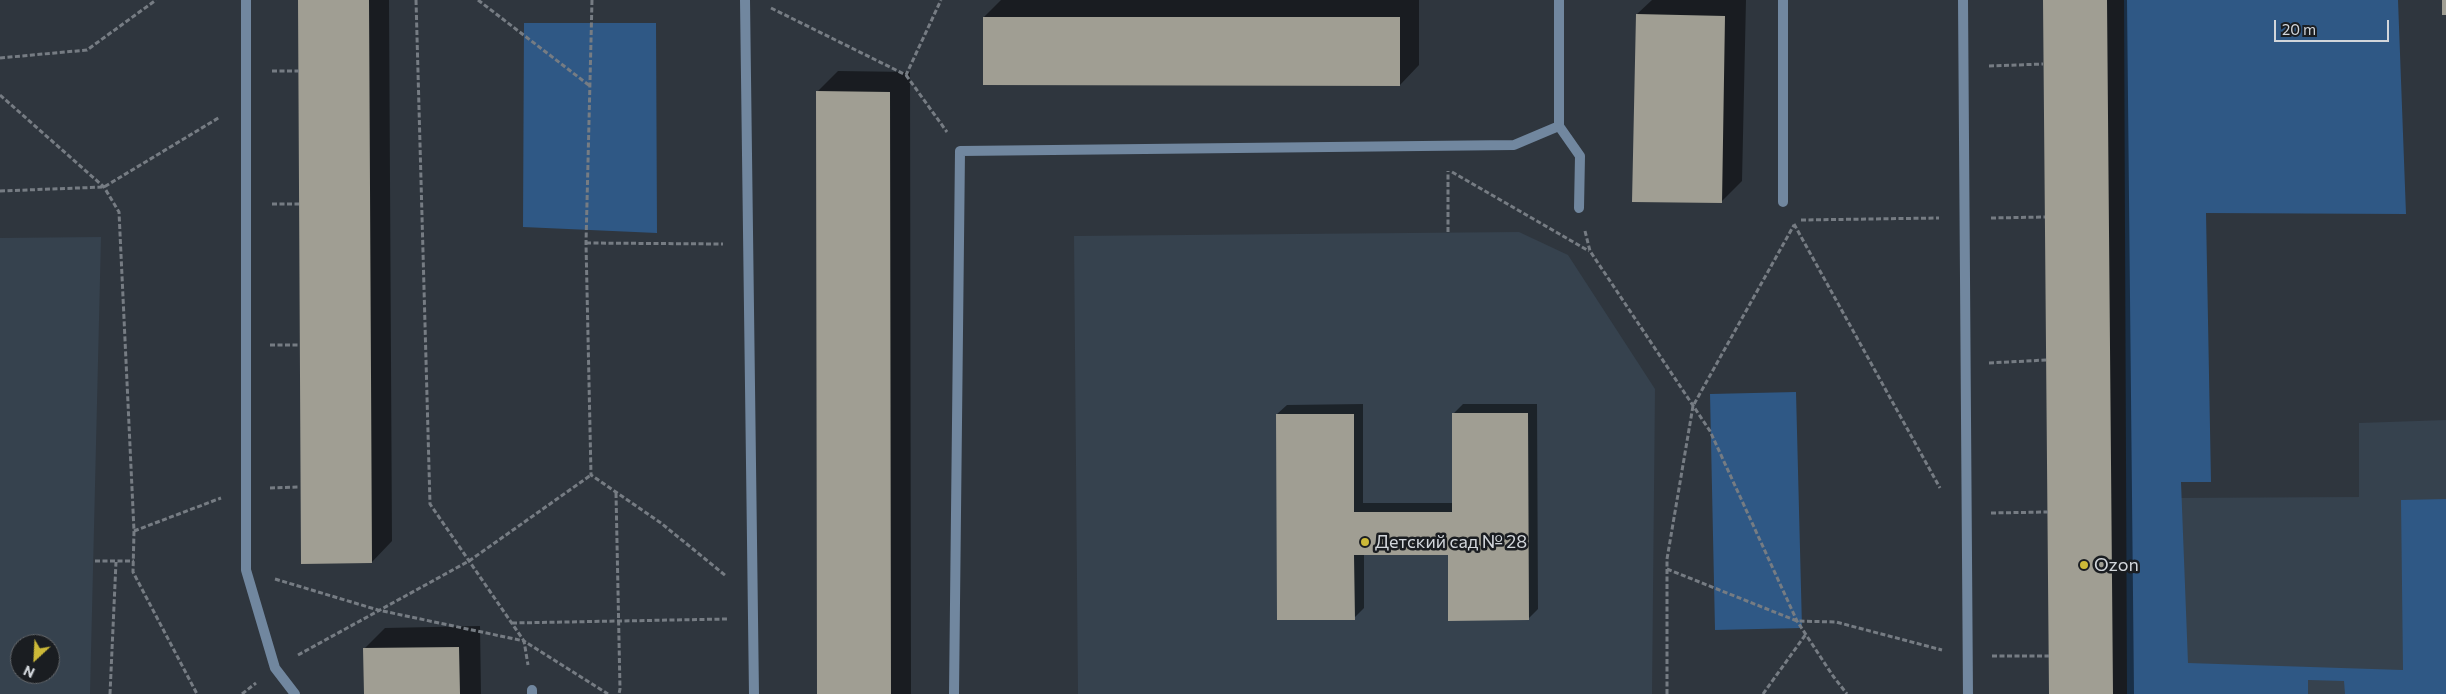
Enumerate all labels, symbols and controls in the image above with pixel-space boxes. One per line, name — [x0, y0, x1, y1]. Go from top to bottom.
scale bar — [2276, 10, 2391, 42]
text: 20 m — [2282, 20, 2316, 38]
place label: Детский сад № 28 — [1375, 531, 1527, 553]
marker: Детский сад № 28 — [1359, 536, 1371, 548]
place label: Ozon — [2094, 554, 2139, 576]
marker: Ozon — [2078, 559, 2090, 571]
north arrow — [10, 634, 60, 684]
text: N — [21, 662, 37, 682]

